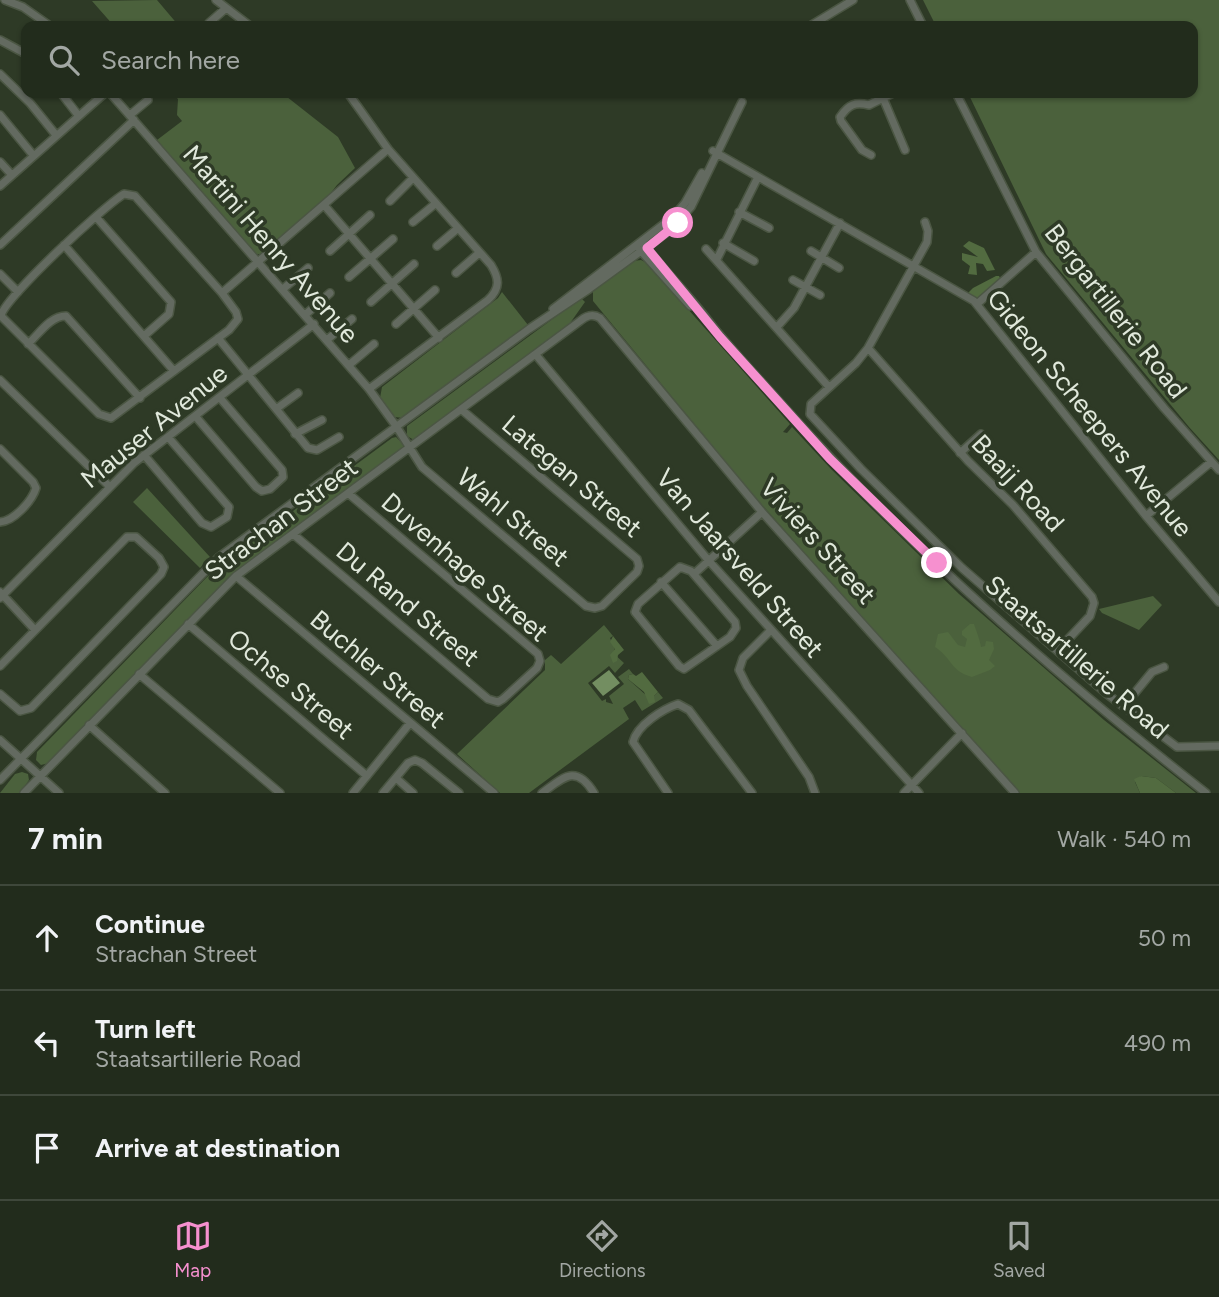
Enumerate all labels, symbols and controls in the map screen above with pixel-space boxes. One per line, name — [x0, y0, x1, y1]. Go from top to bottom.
search box — [21, 21, 1198, 98]
icon: search — [45, 41, 83, 79]
text: Search here — [101, 44, 240, 76]
street label: Martini Henry Avenue — [176, 138, 366, 350]
route start — [662, 207, 693, 238]
street label: Bergartillerie Road — [1038, 217, 1194, 405]
street label: Gideon Scheepers Avenue — [980, 283, 1200, 543]
street label: Mauser Avenue — [74, 357, 234, 495]
street label: Lategan Street — [495, 408, 649, 544]
street label: Baaij Road — [965, 428, 1071, 538]
street label: Strachan Street — [198, 451, 364, 587]
street label: Wahl Street — [450, 461, 576, 573]
street label: Van Jaarsveld Street — [649, 462, 831, 664]
street label: Viviers Street — [753, 472, 883, 611]
street label: Duvenhage Street — [375, 486, 555, 648]
street label: Du Rand Street — [330, 535, 486, 673]
route end — [921, 547, 952, 578]
street label: Staatsartillerie Road — [979, 568, 1175, 746]
street label: Buchler Street — [304, 603, 452, 735]
street label: Ochse Street — [222, 622, 361, 746]
text: 7 min — [28, 820, 103, 857]
text: Walk · 540 m — [1057, 825, 1191, 853]
text: Continue — [95, 908, 205, 940]
icon: ahead — [28, 919, 66, 957]
text: 50 m — [1138, 924, 1191, 952]
text: Strachan Street — [95, 940, 257, 968]
text: Turn left — [95, 1013, 196, 1045]
icon: left — [28, 1024, 66, 1062]
text: 490 m — [1124, 1029, 1191, 1057]
text: Staatsartillerie Road — [95, 1045, 301, 1073]
icon: arrive — [28, 1129, 66, 1167]
text: Arrive at destination — [95, 1132, 340, 1164]
tab: Map — [174, 1217, 212, 1282]
tab: Directions — [559, 1217, 646, 1282]
tab: Saved — [993, 1217, 1045, 1282]

